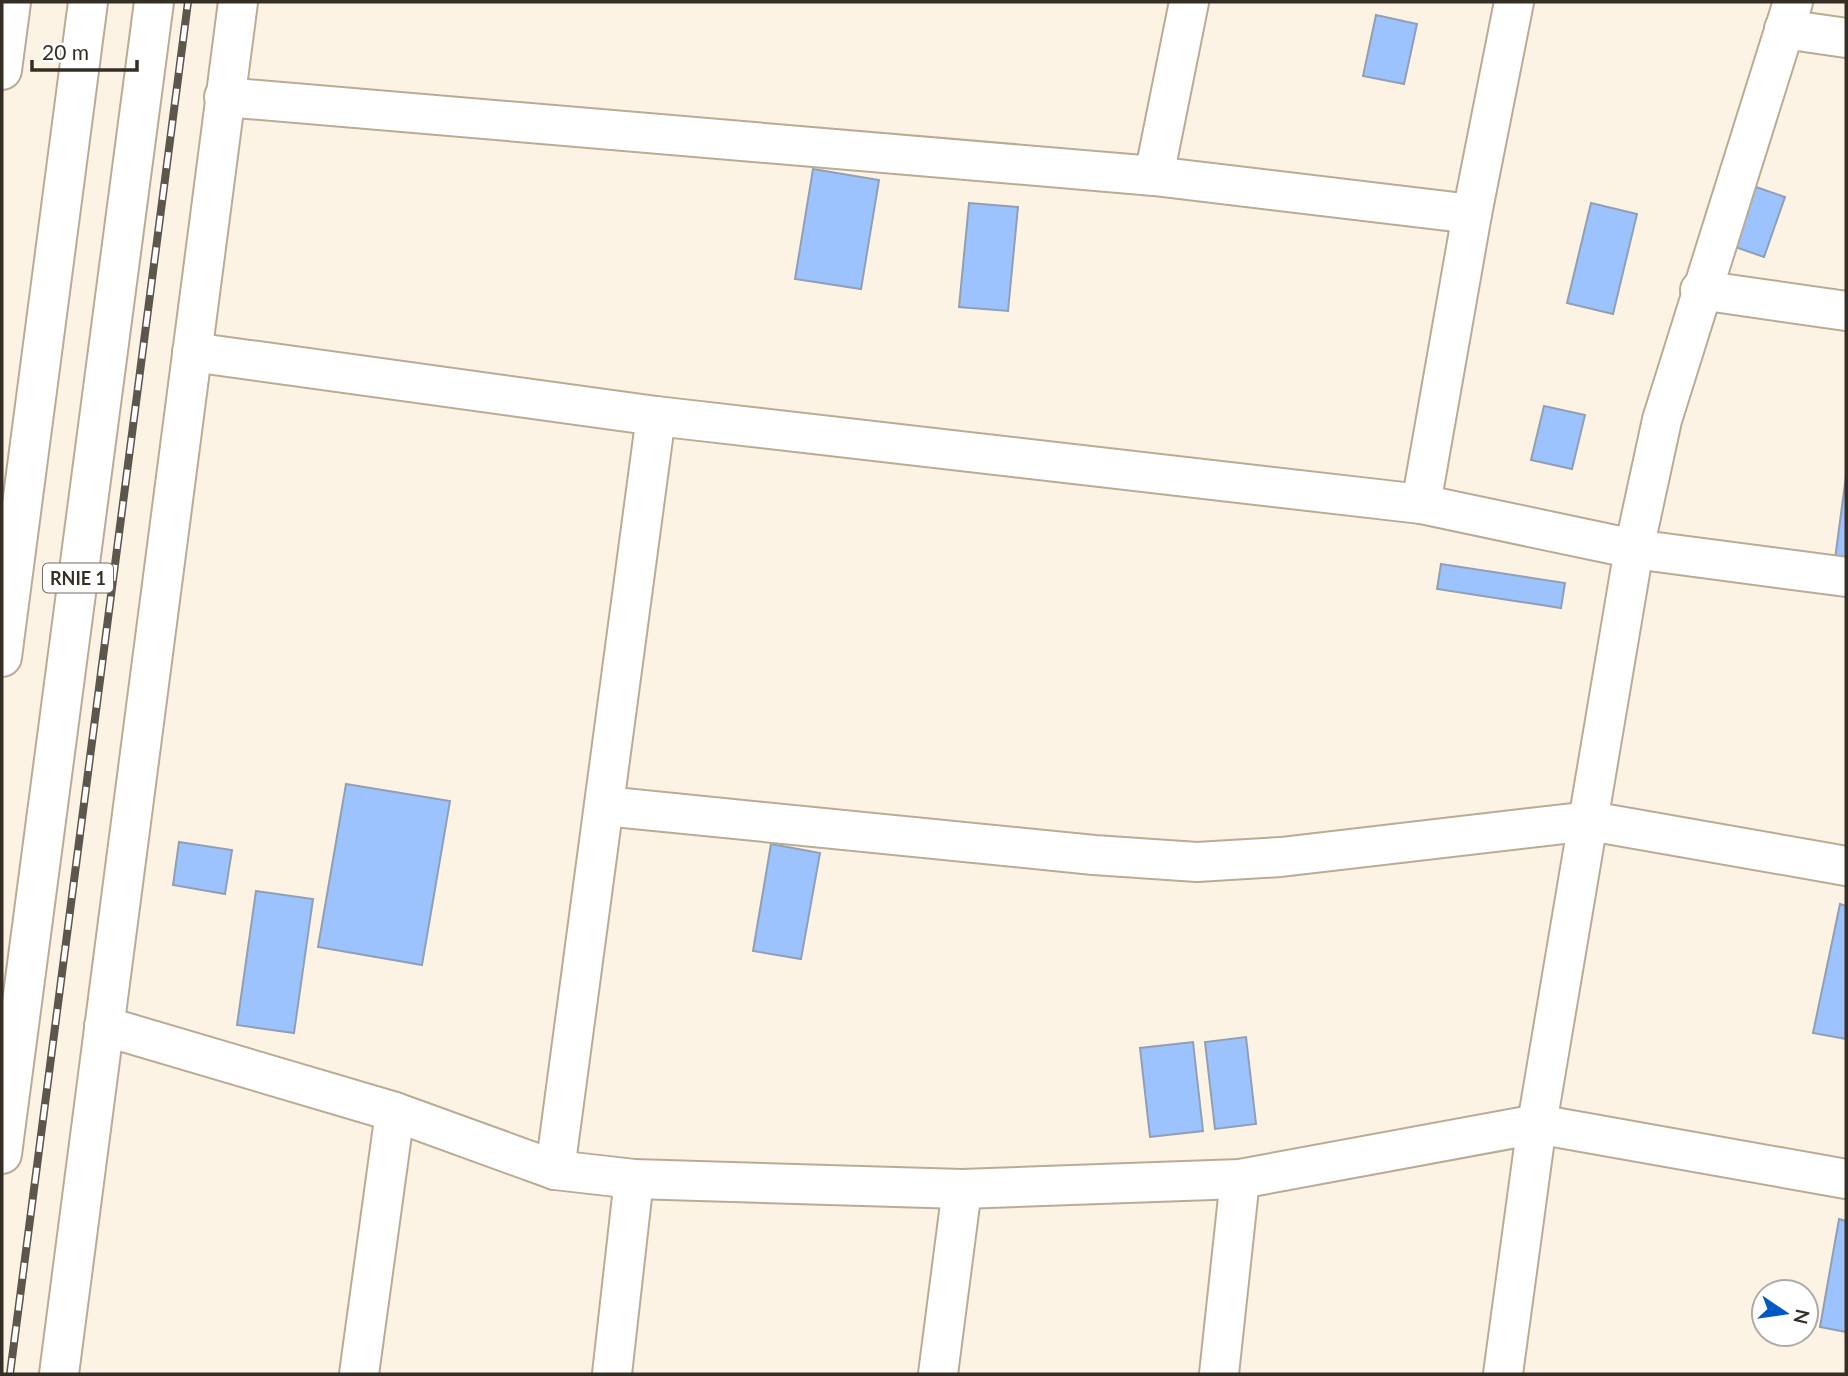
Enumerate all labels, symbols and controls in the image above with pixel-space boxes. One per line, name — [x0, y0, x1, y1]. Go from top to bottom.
scale bar — [32, 28, 136, 72]
text: 20 m — [42, 39, 89, 64]
road number: RNIE 1 — [43, 564, 113, 592]
north arrow — [1750, 1278, 1820, 1348]
text: N — [1789, 1307, 1815, 1327]

